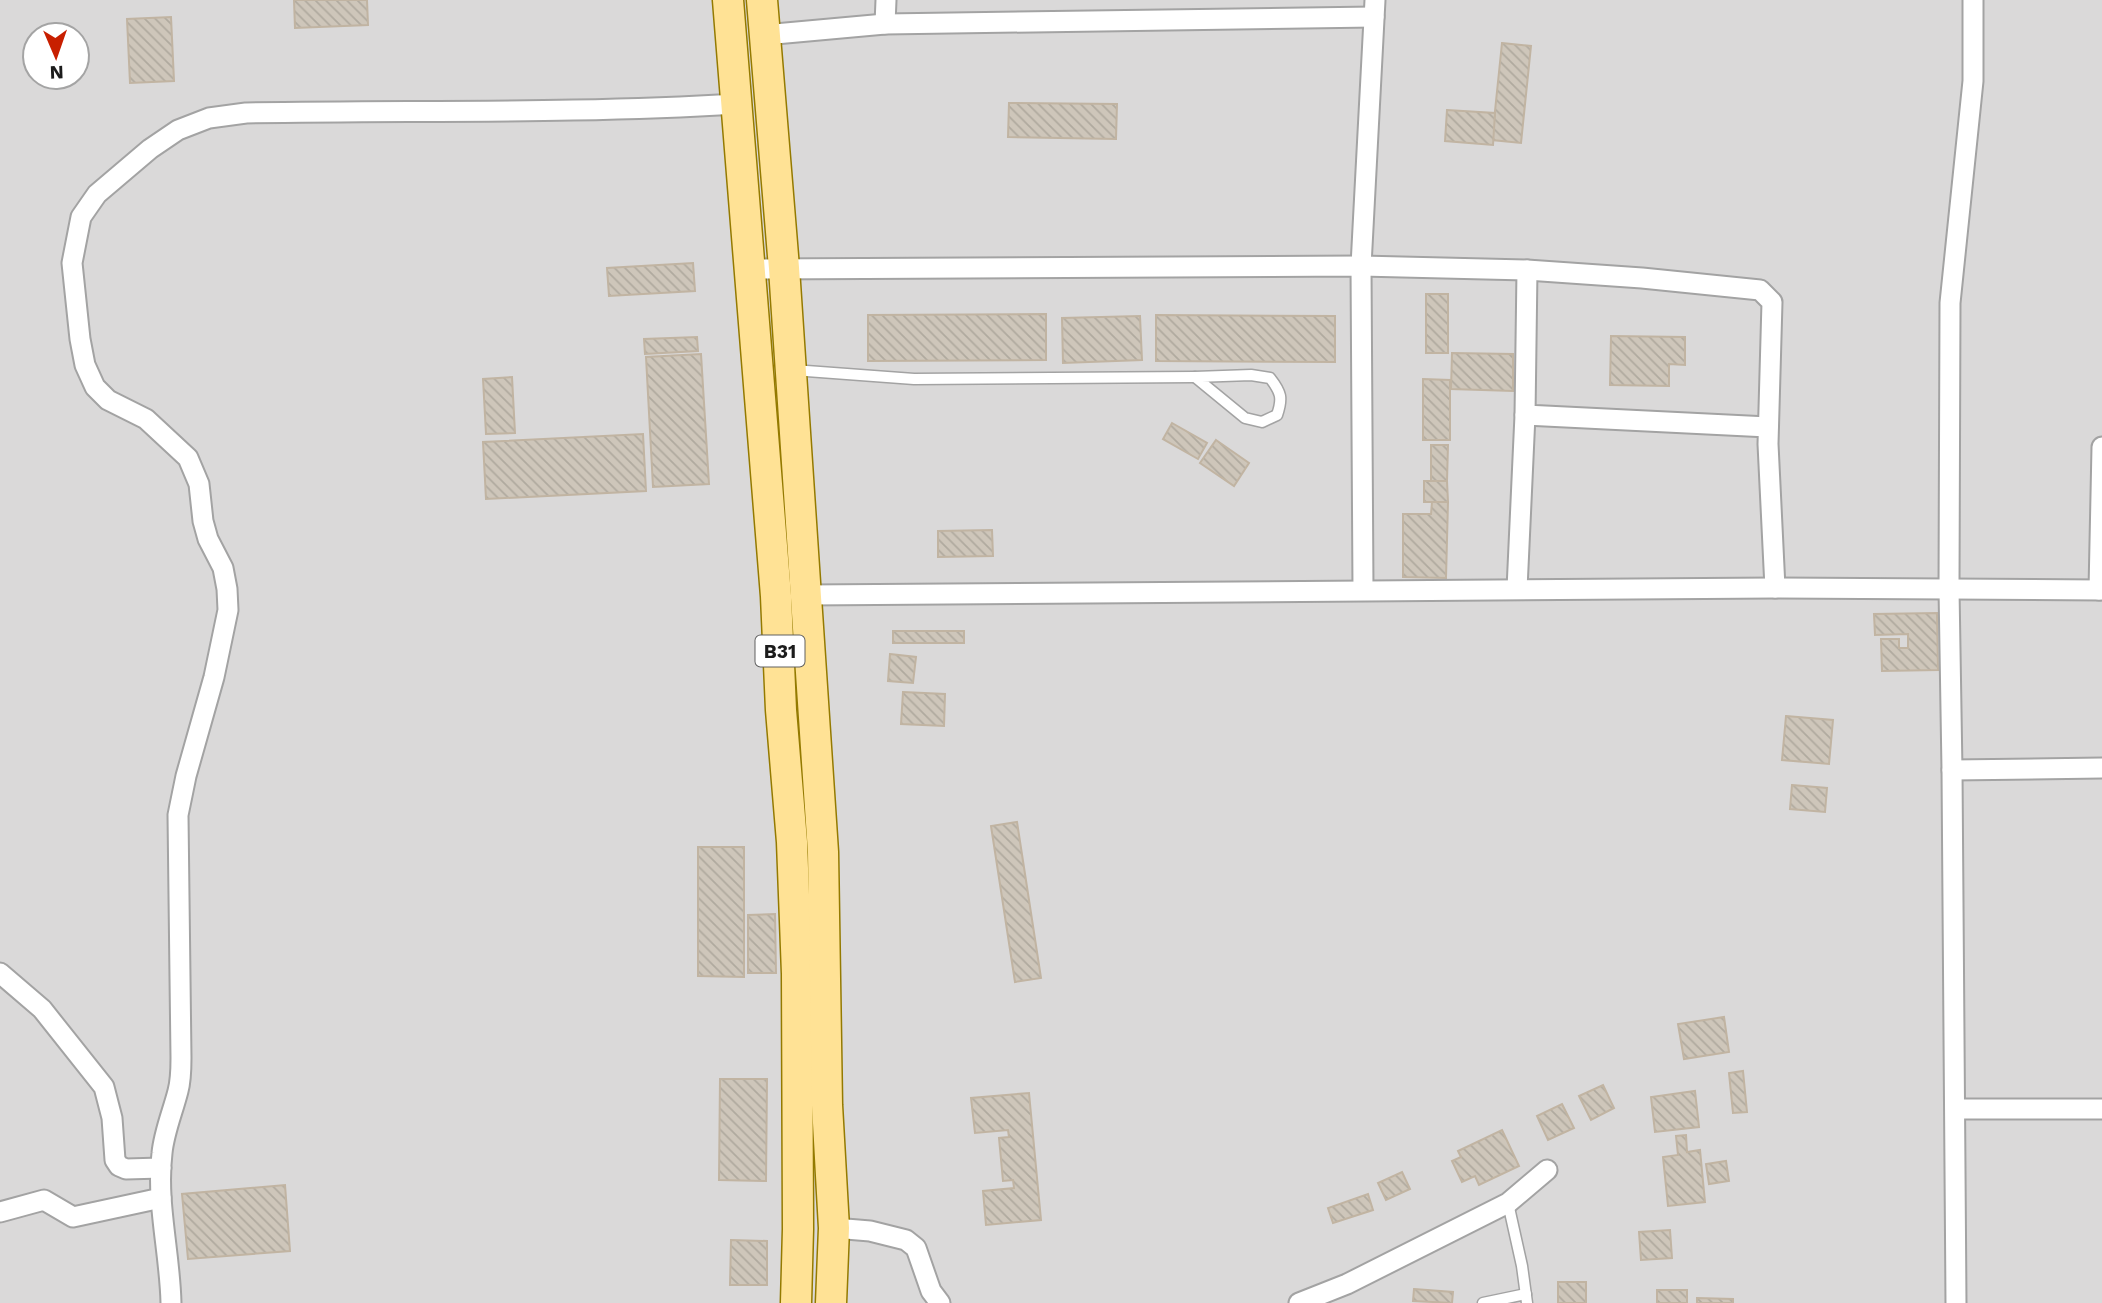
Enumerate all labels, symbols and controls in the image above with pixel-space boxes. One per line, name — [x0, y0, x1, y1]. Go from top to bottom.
north arrow — [21, 21, 91, 91]
text: N — [49, 61, 64, 84]
road number: B31 — [756, 636, 804, 666]

